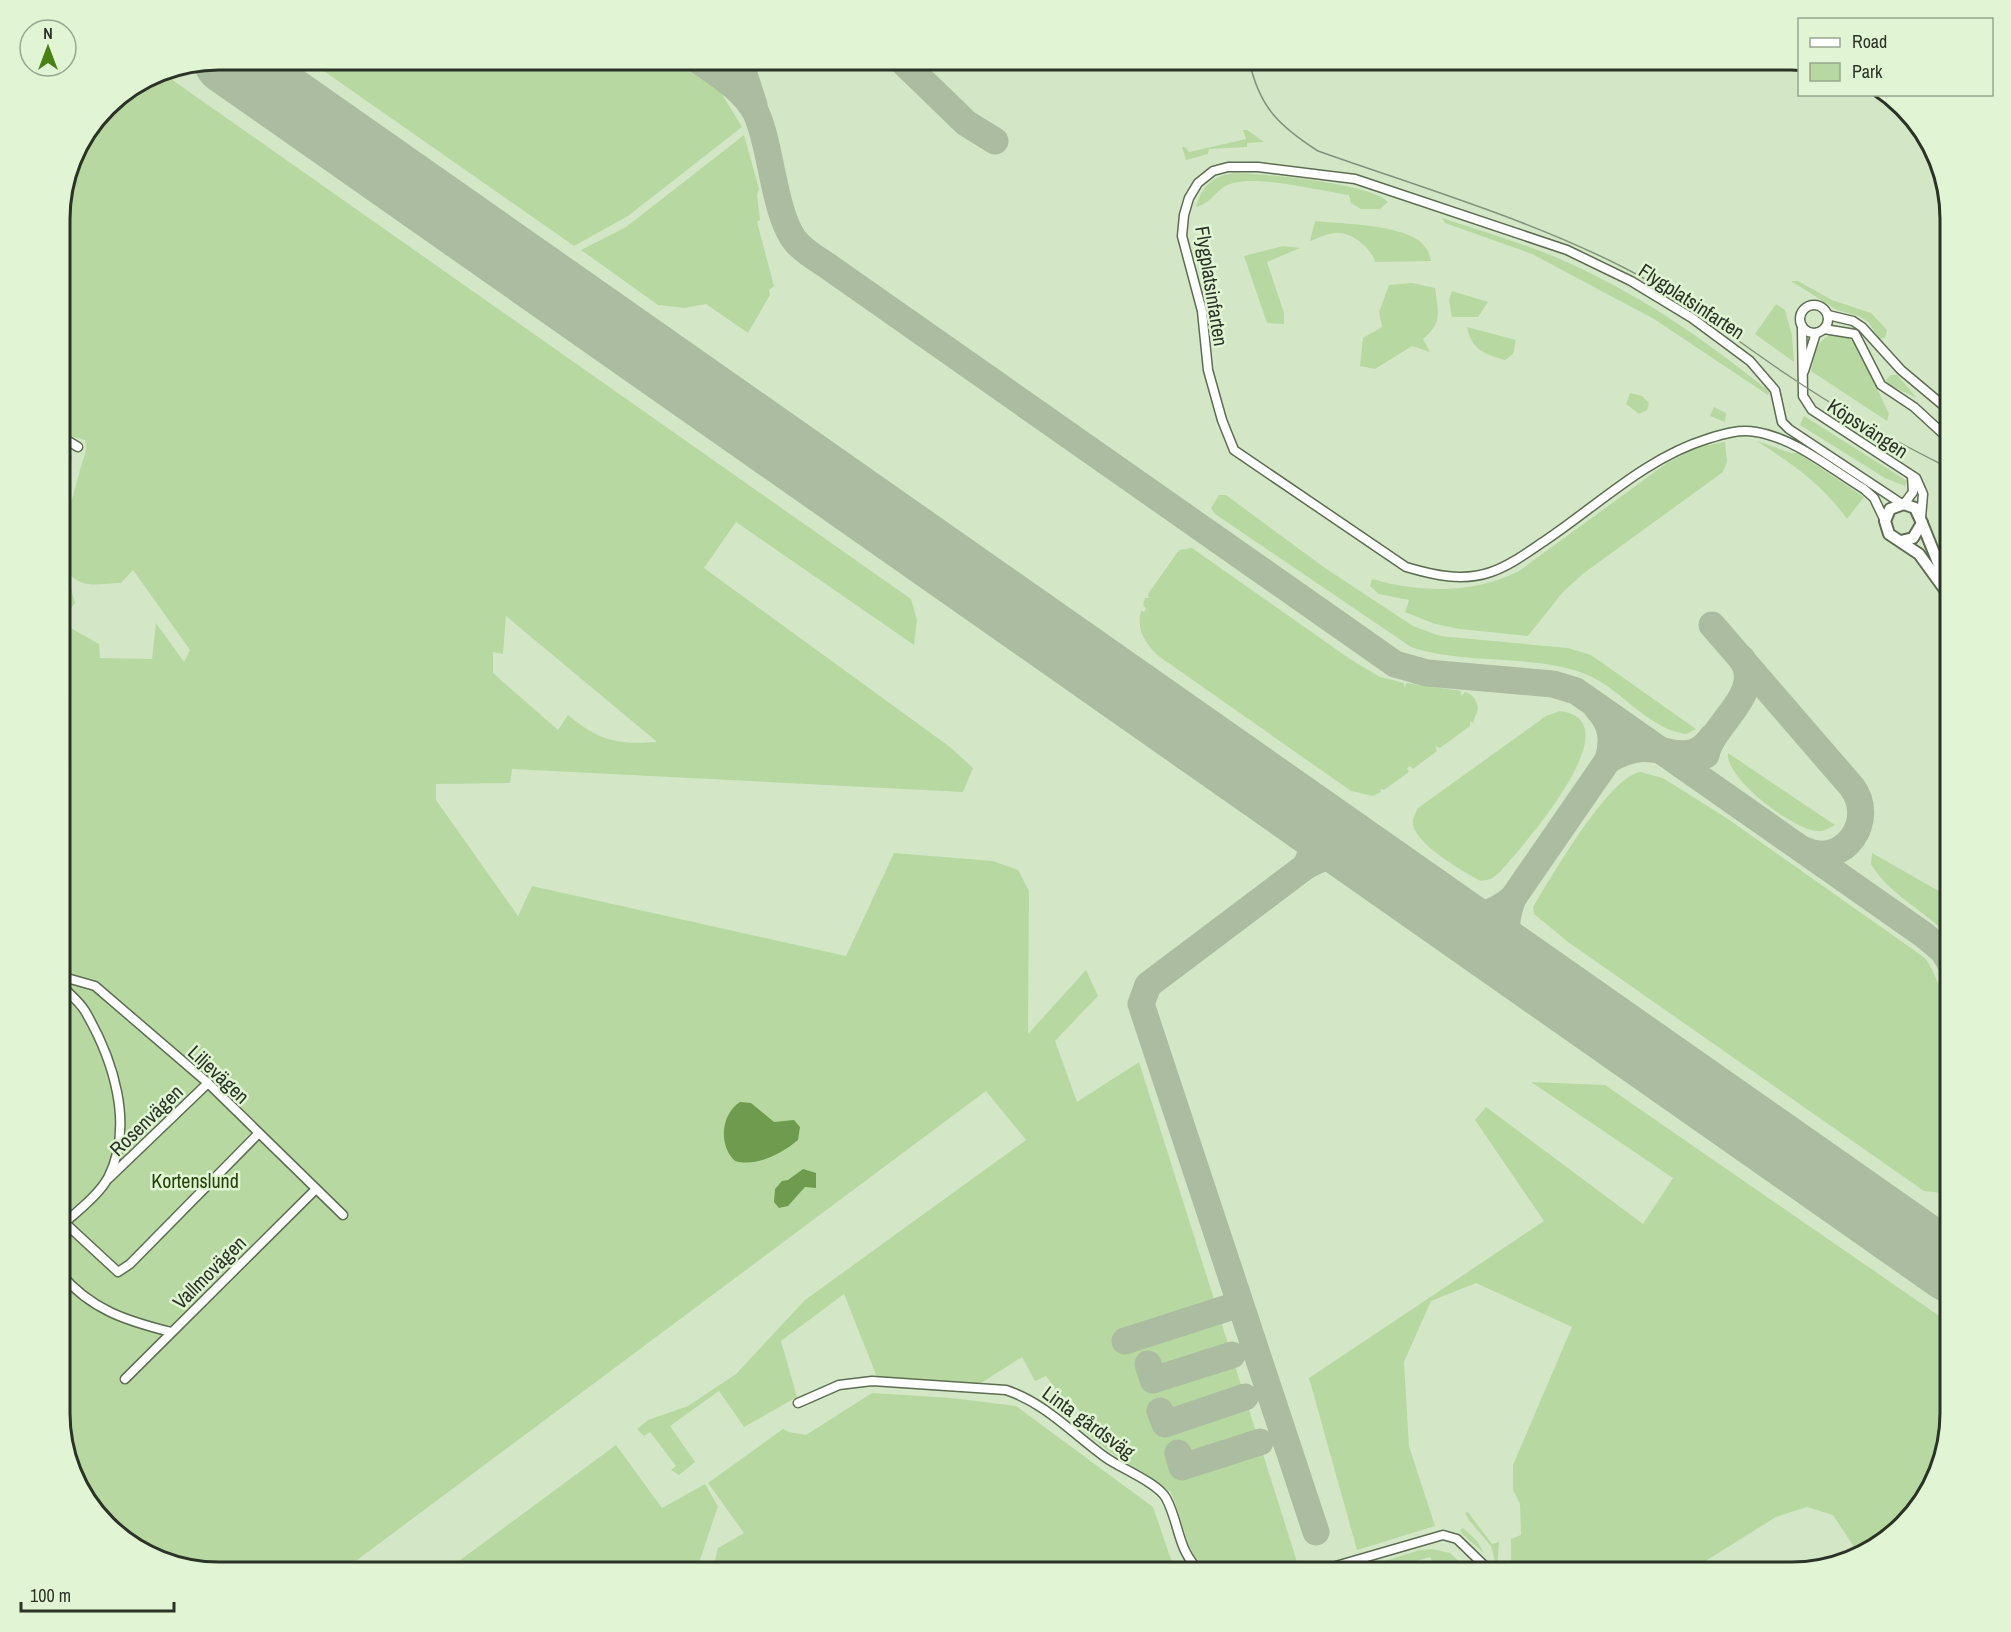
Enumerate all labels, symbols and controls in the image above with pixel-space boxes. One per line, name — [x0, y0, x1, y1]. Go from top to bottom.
north arrow — [18, 18, 78, 78]
legend — [1798, 18, 1993, 96]
text: N — [43, 22, 53, 44]
text: Road — [1852, 29, 1887, 54]
text: Park — [1852, 59, 1883, 84]
street label: Flygplatsinfarten — [1189, 224, 1235, 348]
street label: Flygplatsinfarten — [1634, 257, 1750, 345]
street label: Köpsvängen — [1822, 392, 1914, 464]
street label: Liljevägen — [182, 1039, 256, 1109]
street label: Rosenvägen — [103, 1078, 189, 1162]
park label: Kortenslund — [151, 1167, 239, 1194]
street label: Vallmovägen — [166, 1229, 252, 1315]
street label: Linta gårdsväg — [1037, 1379, 1141, 1465]
scale bar — [21, 1575, 174, 1613]
text: 100 m — [30, 1583, 71, 1608]

